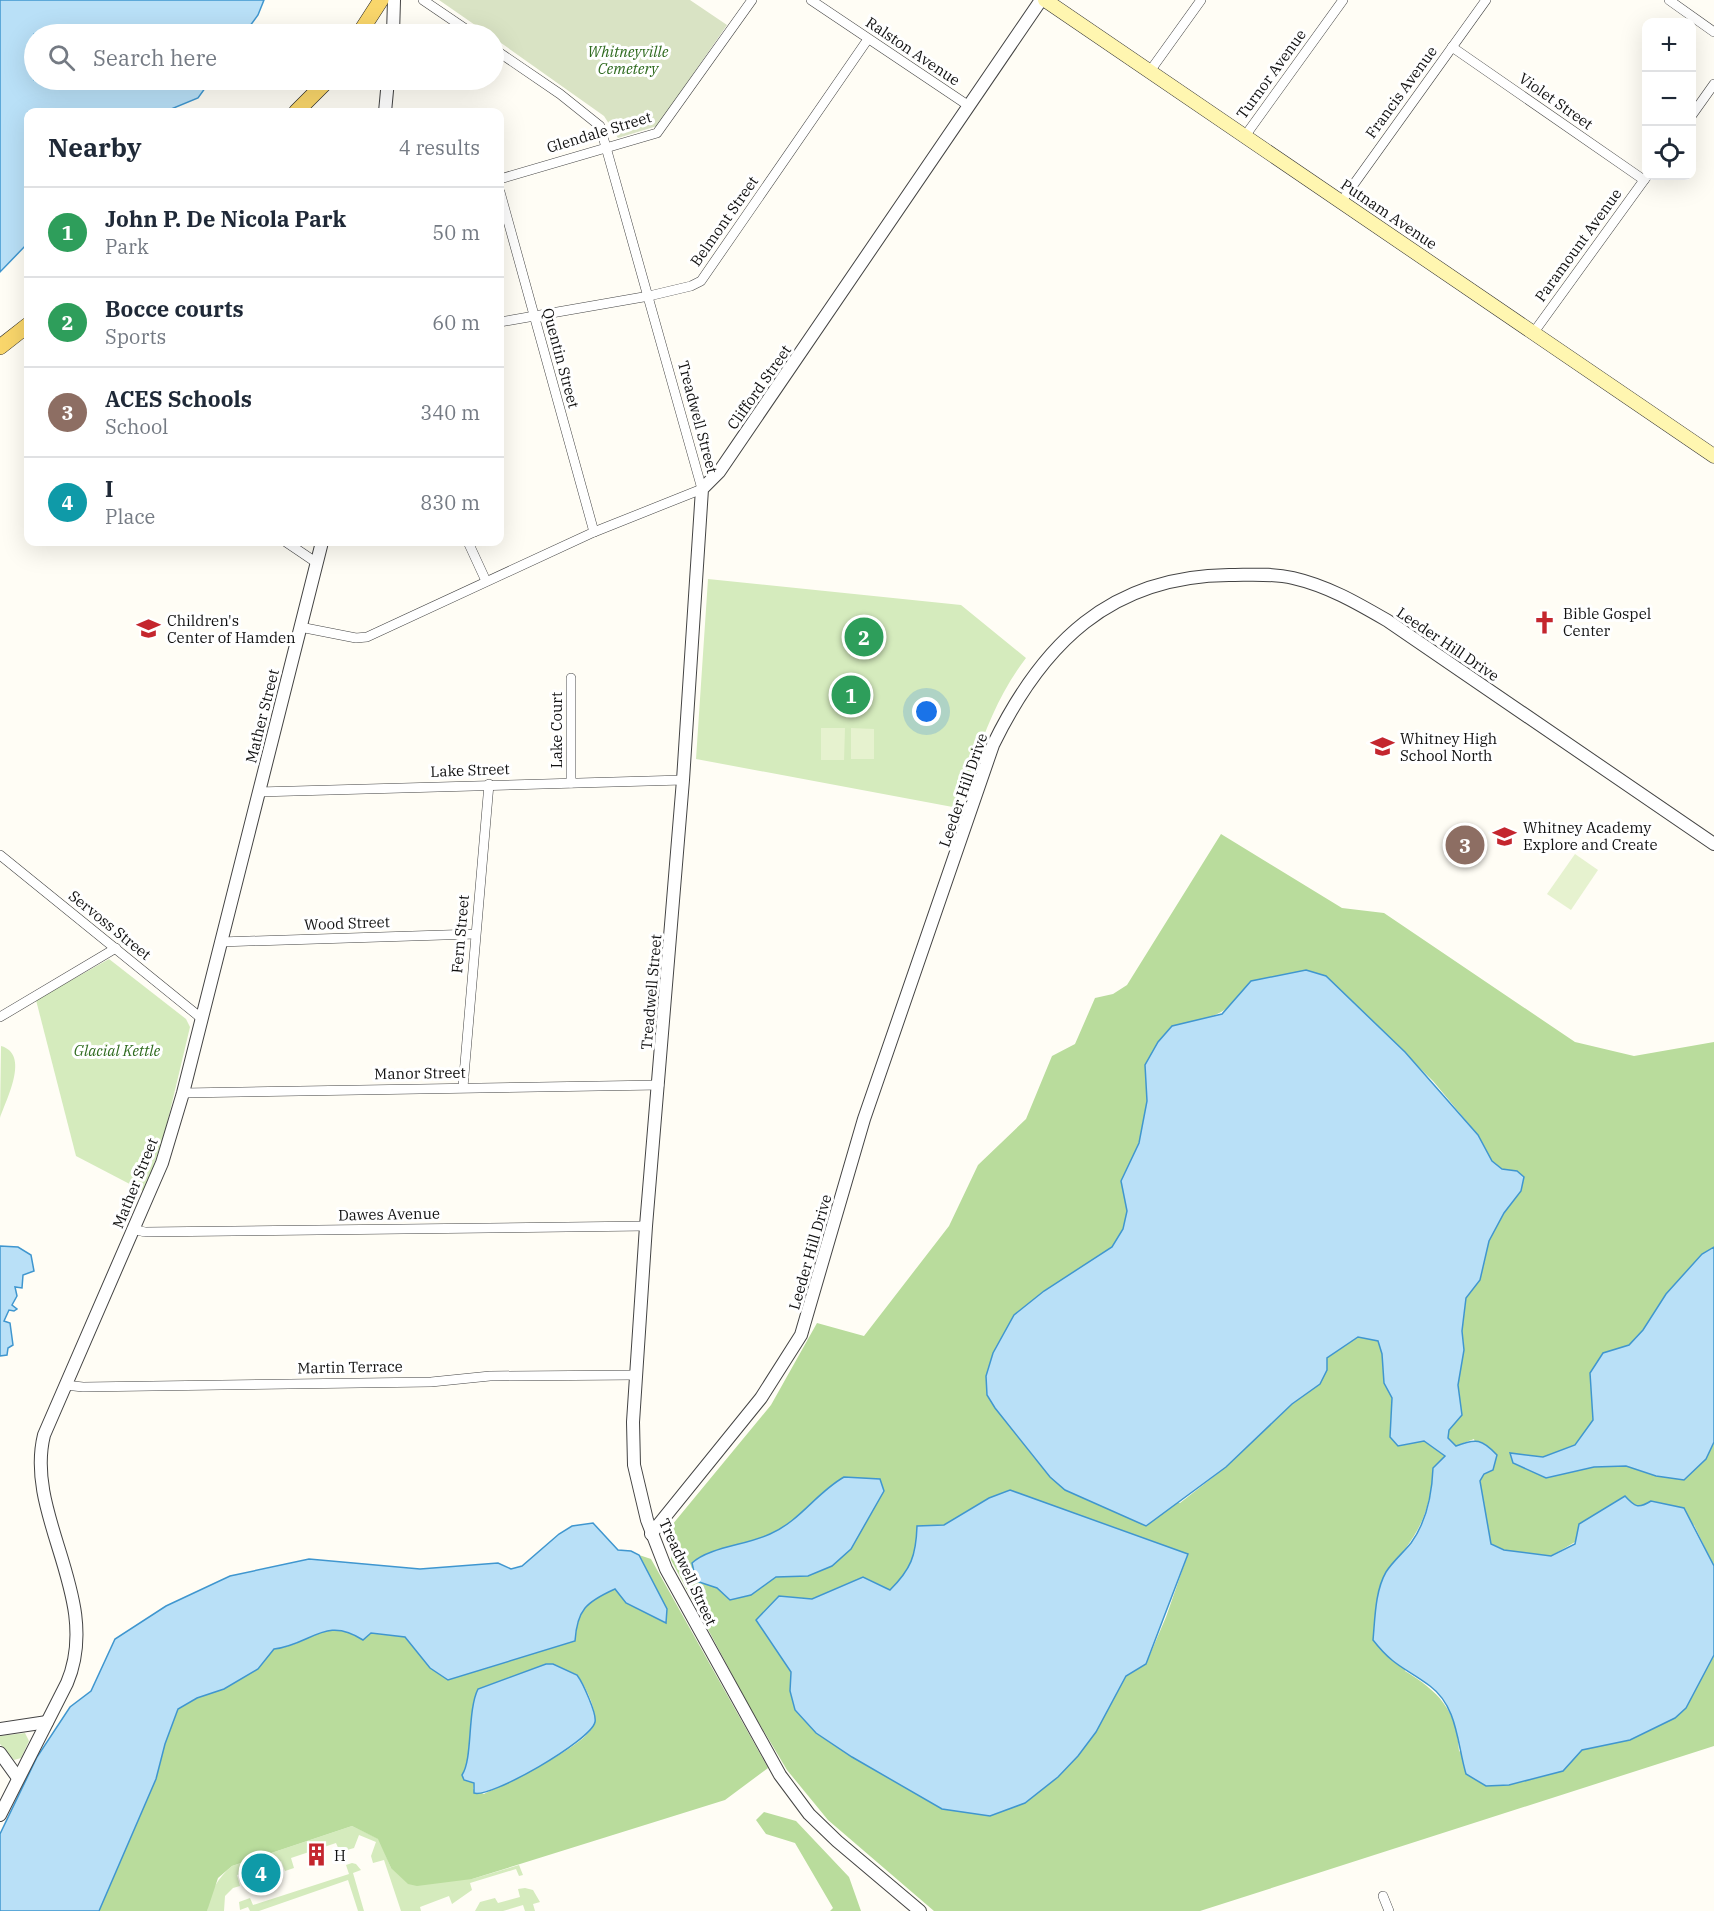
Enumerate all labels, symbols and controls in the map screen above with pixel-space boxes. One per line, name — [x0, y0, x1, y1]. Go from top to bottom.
street label: Ralston Avenue — [862, 12, 964, 90]
map controls — [1642, 18, 1696, 180]
button: + — [1642, 18, 1696, 72]
search box — [24, 24, 504, 90]
street label: Turnor Avenue — [1232, 25, 1310, 123]
icon: search — [45, 41, 78, 74]
park label: Whitneyville Cemetery — [588, 42, 669, 78]
street label: Francis Avenue — [1361, 42, 1441, 142]
text: Search here — [93, 43, 217, 72]
street label: Violet Street — [1515, 68, 1597, 134]
button: − — [1642, 72, 1696, 126]
street label: Glendale Street — [544, 107, 654, 157]
button: locate — [1642, 126, 1696, 180]
text: Nearby — [48, 130, 142, 164]
text: 4 results — [399, 134, 480, 161]
street label: Belmont Street — [686, 172, 762, 270]
street label: Putnam Avenue — [1337, 175, 1441, 253]
street label: Paramount Avenue — [1531, 185, 1625, 305]
text: John P. De Nicola Park — [105, 204, 346, 233]
text: 1 — [62, 219, 74, 246]
text: 50 m — [432, 219, 480, 246]
text: Park — [105, 233, 149, 260]
text: Bocce courts — [105, 294, 244, 323]
street label: Quentin Street — [539, 306, 583, 410]
text: 2 — [62, 309, 74, 336]
text: 60 m — [432, 309, 480, 336]
text: Sports — [105, 323, 166, 350]
street label: Clifford Street — [723, 341, 795, 433]
street label: Treadwell Street — [674, 359, 722, 475]
text: ACES Schools — [105, 384, 252, 413]
text: 3 — [62, 399, 74, 426]
text: 340 m — [420, 399, 480, 426]
text: School — [105, 413, 168, 440]
text: I — [105, 474, 113, 503]
text: 4 — [62, 489, 74, 516]
text: 830 m — [420, 489, 480, 516]
text: Place — [105, 503, 155, 530]
street label: Leeder Hill Drive — [1393, 603, 1503, 685]
place label: Bible Gospel Center — [1563, 604, 1651, 640]
church icon: Bible Gospel Center — [1532, 609, 1558, 635]
place label: Children's Center of Hamden — [167, 611, 296, 647]
pin: 2 — [844, 614, 884, 660]
school or university icon: Children's Center of Hamden — [136, 616, 162, 642]
street label: Mather Street — [241, 667, 283, 765]
pin: 1 — [832, 672, 870, 718]
street label: Lake Court — [547, 692, 566, 768]
your location — [912, 697, 941, 726]
place label: Whitney High School North — [1400, 729, 1497, 765]
street label: Leeder Hill Drive — [935, 731, 991, 849]
school or university icon: Whitney High School North — [1369, 734, 1395, 760]
street label: Lake Street — [430, 759, 510, 781]
place label: Whitney Academy Explore and Create — [1523, 818, 1657, 854]
pin: 3 — [1446, 822, 1484, 868]
school or university icon: Whitney Academy Explore and Create — [1492, 823, 1518, 849]
street label: Servoss Street — [65, 886, 155, 964]
street label: Fern Street — [447, 894, 473, 974]
street label: Wood Street — [304, 912, 390, 934]
street label: Treadwell Street — [636, 933, 666, 1051]
park label: Glacial Kettle — [74, 1041, 161, 1060]
street label: Manor Street — [374, 1063, 466, 1083]
street label: Mather Street — [108, 1135, 162, 1231]
street label: Leeder Hill Drive — [784, 1192, 836, 1312]
street label: Dawes Avenue — [338, 1204, 440, 1224]
street label: Martin Terrace — [297, 1357, 403, 1377]
street label: Treadwell Street — [655, 1515, 721, 1629]
building icon: H — [303, 1842, 329, 1868]
place label: H — [334, 1846, 346, 1865]
pin: 4 — [242, 1850, 280, 1896]

